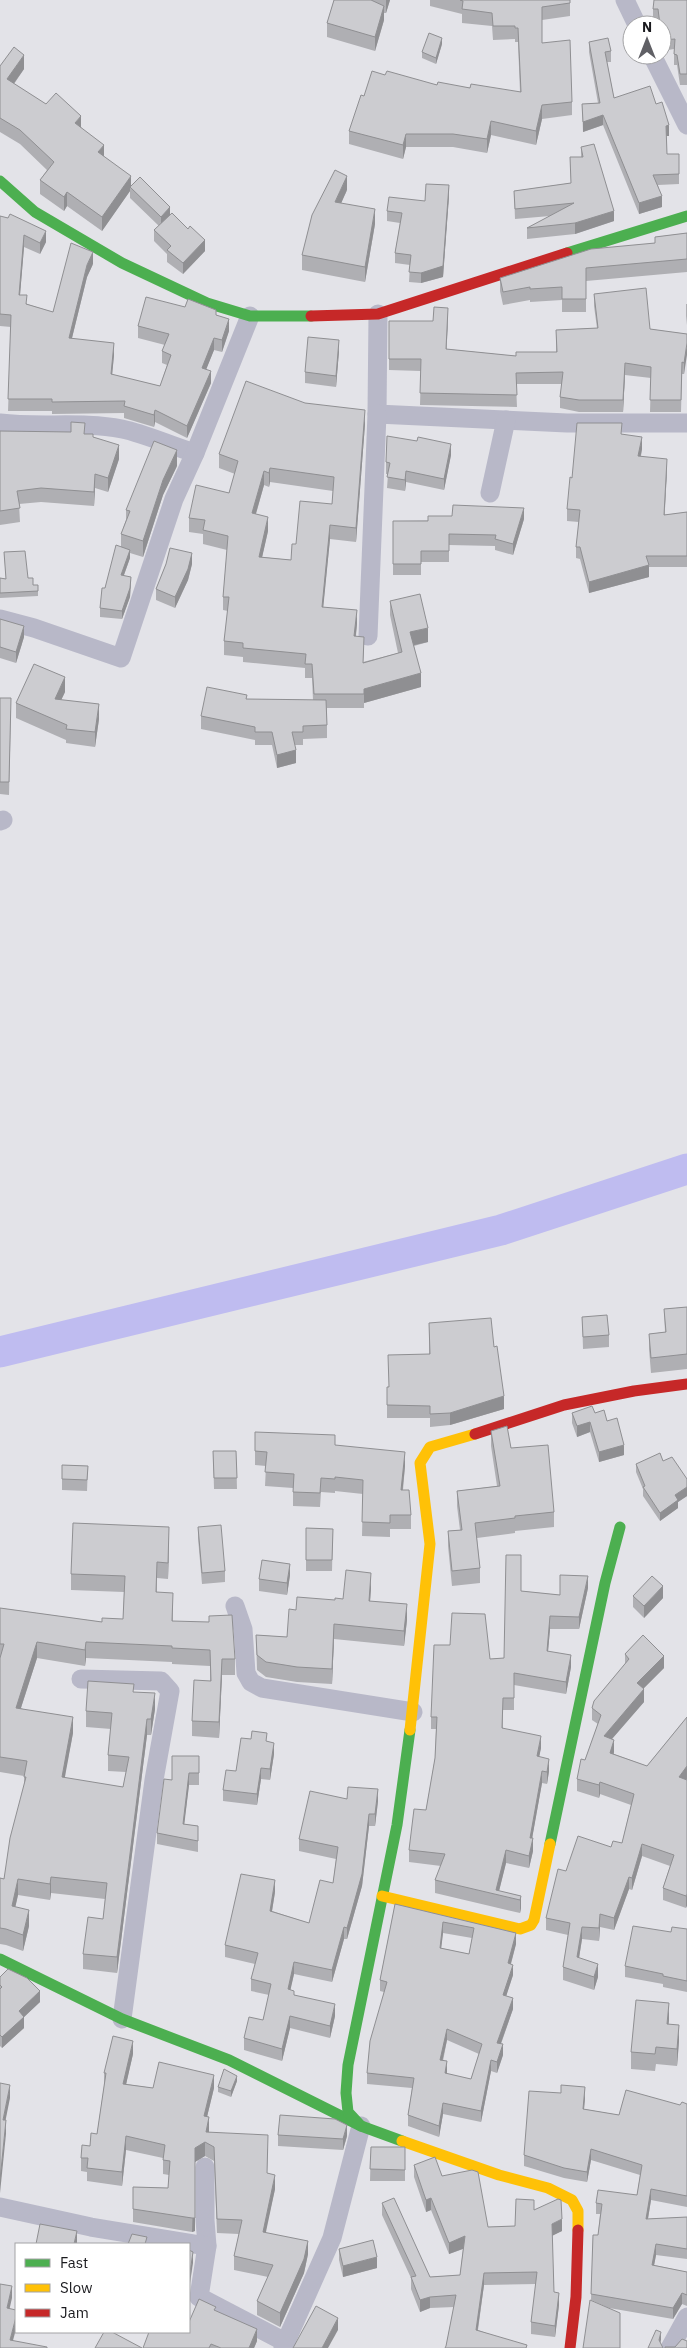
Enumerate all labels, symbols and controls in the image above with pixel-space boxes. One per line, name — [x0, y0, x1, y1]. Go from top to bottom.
north arrow — [622, 15, 672, 65]
text: N — [642, 18, 652, 36]
legend — [15, 2243, 190, 2333]
text: Fast — [60, 2253, 88, 2272]
text: Slow — [60, 2278, 93, 2297]
text: Jam — [60, 2303, 89, 2322]

